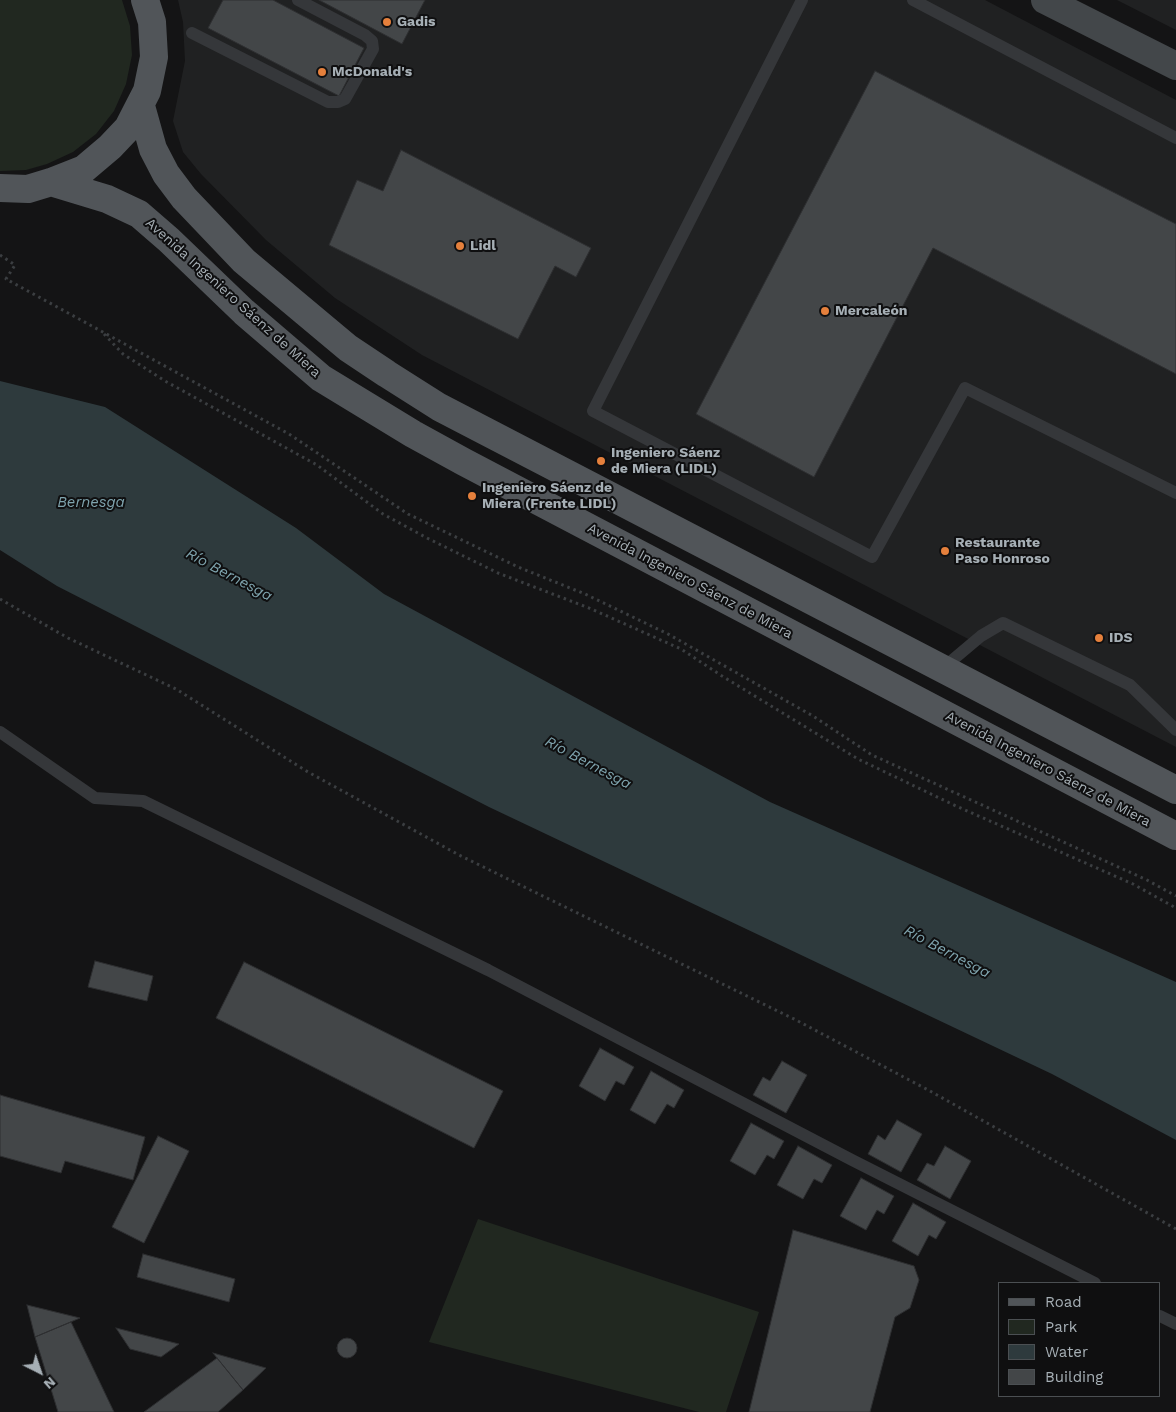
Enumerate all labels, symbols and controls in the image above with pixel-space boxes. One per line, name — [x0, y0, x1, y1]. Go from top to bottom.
place label: Gadis — [397, 14, 435, 30]
marker: Gadis — [381, 16, 393, 28]
place label: McDonald's — [332, 64, 412, 80]
marker: McDonald's — [316, 66, 328, 78]
street label: Avenida Ingeniero Sáenz de Miera — [142, 215, 324, 381]
place label: Lidl — [470, 238, 496, 254]
marker: Lidl — [454, 240, 466, 252]
place label: Mercaleón — [835, 303, 908, 319]
marker: Mercaleón — [819, 305, 831, 317]
place label: Ingeniero Sáenz de Miera (LIDL) — [611, 445, 720, 478]
marker: Ingeniero Sáenz de Miera (LIDL) — [595, 455, 607, 467]
place label: Ingeniero Sáenz de Miera (Frente LIDL) — [482, 480, 616, 512]
marker: Ingeniero Sáenz de Miera (Frente LIDL) — [466, 490, 478, 502]
water label: Bernesga — [57, 494, 125, 512]
street label: Avenida Ingeniero Sáenz de Miera — [585, 520, 795, 642]
place label: Restaurante Paso Honroso — [955, 535, 1050, 568]
water label: Río Bernesga — [183, 545, 275, 605]
marker: Restaurante Paso Honroso — [939, 545, 951, 557]
place label: IDS — [1109, 630, 1132, 646]
marker: IDS — [1093, 632, 1105, 644]
street label: Avenida Ingeniero Sáenz de Miera — [943, 708, 1153, 830]
water label: Río Bernesga — [542, 733, 634, 793]
water label: Río Bernesga — [901, 922, 993, 982]
legend — [998, 1282, 1161, 1397]
text: Road — [1045, 1293, 1082, 1311]
text: Park — [1045, 1318, 1077, 1336]
text: Water — [1045, 1343, 1088, 1361]
north arrow — [15, 1347, 65, 1397]
text: Building — [1045, 1368, 1103, 1386]
text: N — [41, 1374, 59, 1393]

